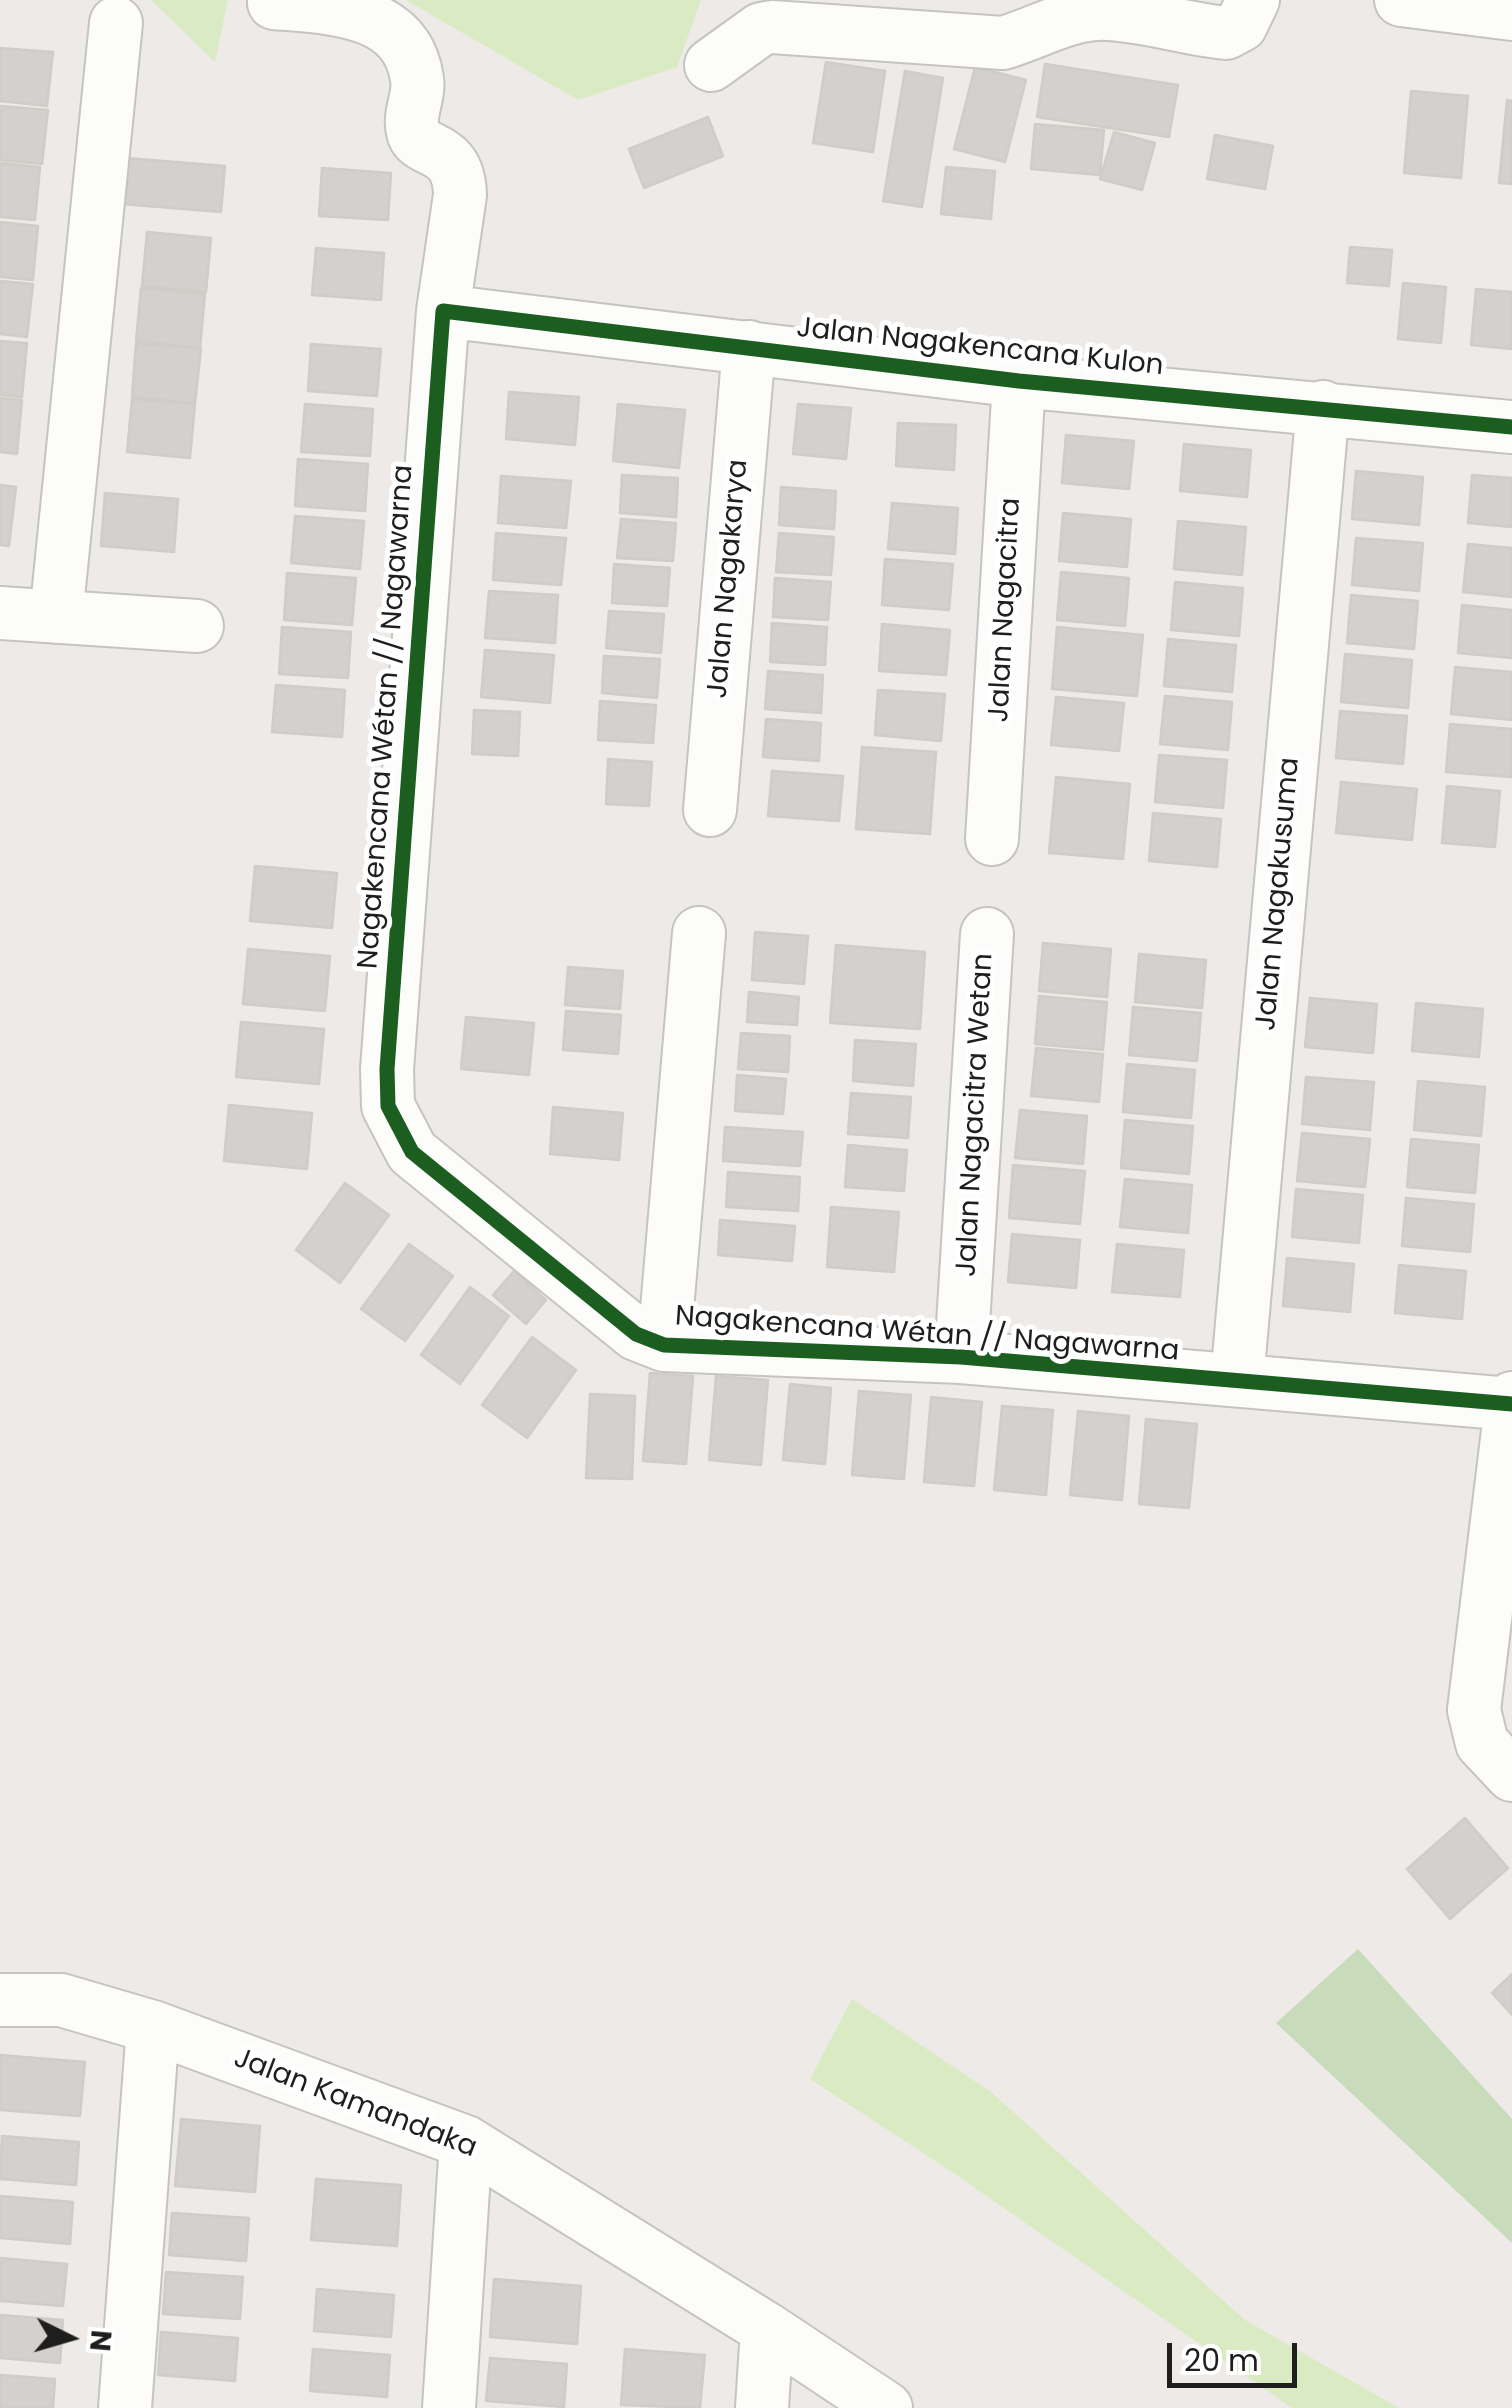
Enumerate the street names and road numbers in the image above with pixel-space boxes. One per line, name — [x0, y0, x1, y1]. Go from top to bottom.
street label: Jalan Nagakencana Kulon — [795, 312, 1165, 384]
street label: Jalan Nagakarya — [702, 458, 756, 700]
street label: Nagakencana Wétan // Nagawarna — [353, 464, 421, 970]
street label: Jalan Nagacitra — [983, 497, 1029, 723]
street label: Jalan Nagakusuma — [1250, 756, 1308, 1032]
street label: Jalan Nagacitra Wetan — [951, 952, 1001, 1278]
street label: Nagakencana Wétan // Nagawarna — [674, 1301, 1180, 1369]
street label: Jalan Kamandaka — [229, 2042, 481, 2166]

